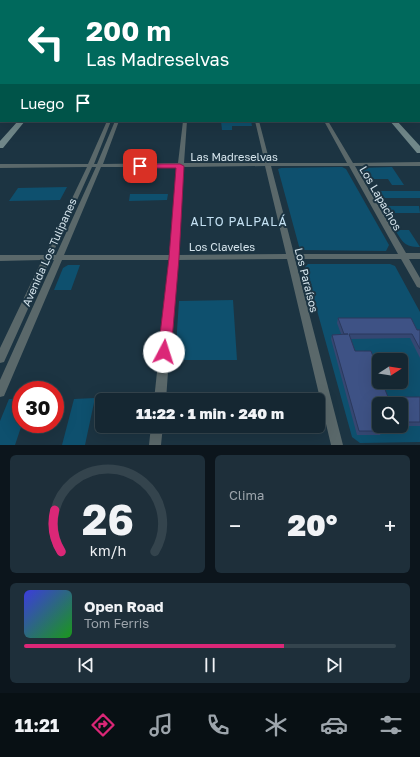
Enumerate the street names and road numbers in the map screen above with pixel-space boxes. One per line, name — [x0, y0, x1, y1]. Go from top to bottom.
street label: Las Madreselvas — [190, 150, 278, 163]
street label: Los Lapachos — [357, 164, 405, 233]
street label: Avenida Los Tulipanes — [19, 196, 79, 308]
street label: Los Claveles — [189, 240, 255, 253]
street label: Los Paraísos — [293, 246, 321, 314]

